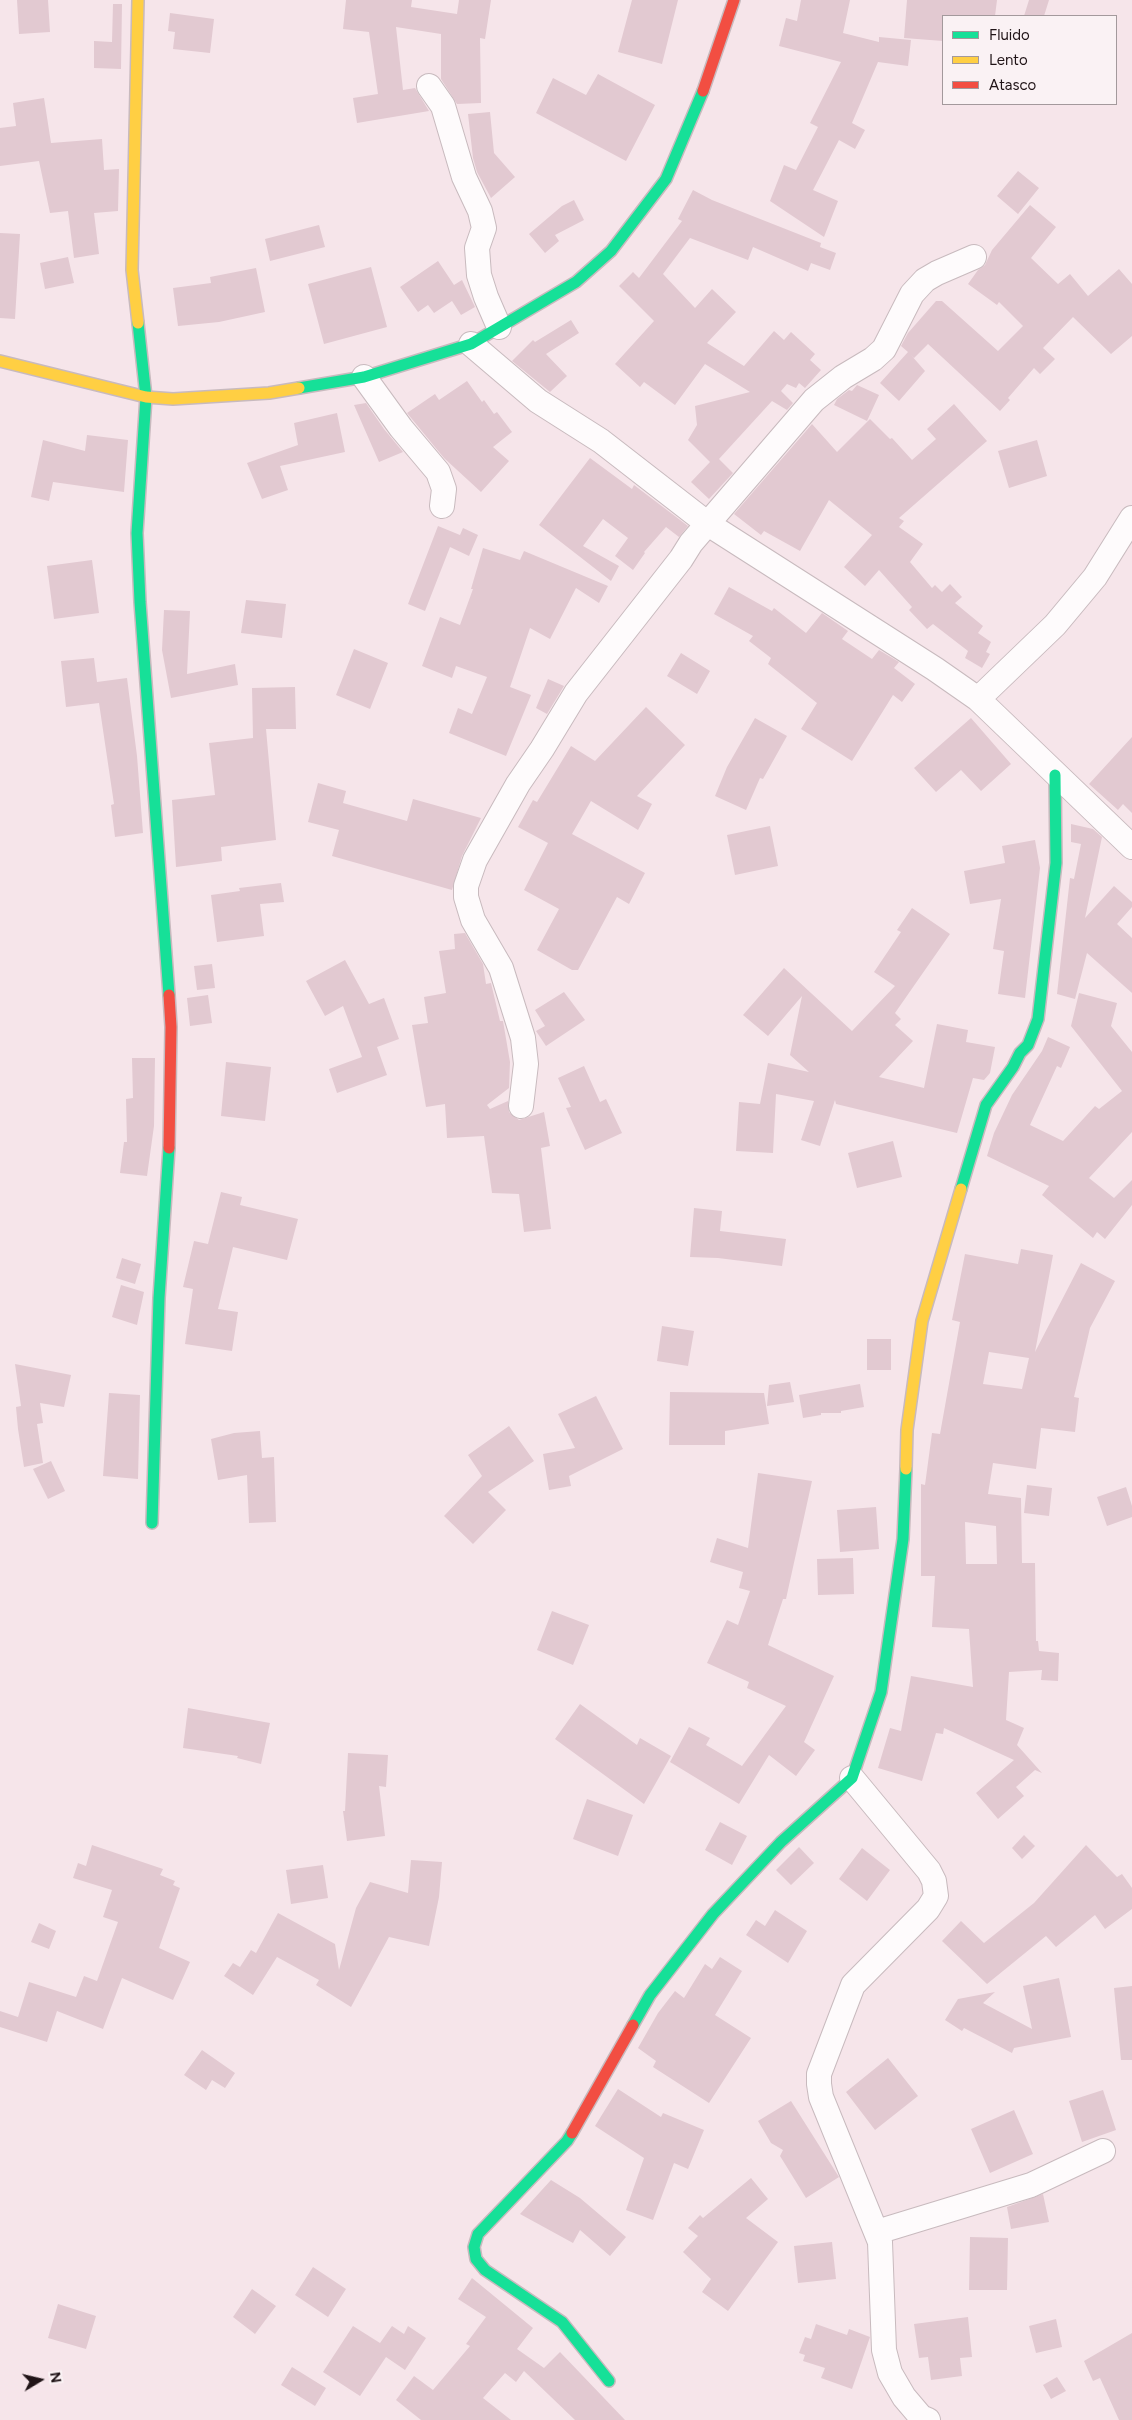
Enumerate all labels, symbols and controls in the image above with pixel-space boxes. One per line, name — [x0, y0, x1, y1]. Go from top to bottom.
legend — [942, 15, 1117, 105]
text: Fluido — [989, 26, 1030, 44]
text: Lento — [989, 51, 1028, 69]
text: Atasco — [989, 76, 1036, 94]
north arrow — [15, 2355, 65, 2405]
text: N — [46, 2371, 65, 2384]

